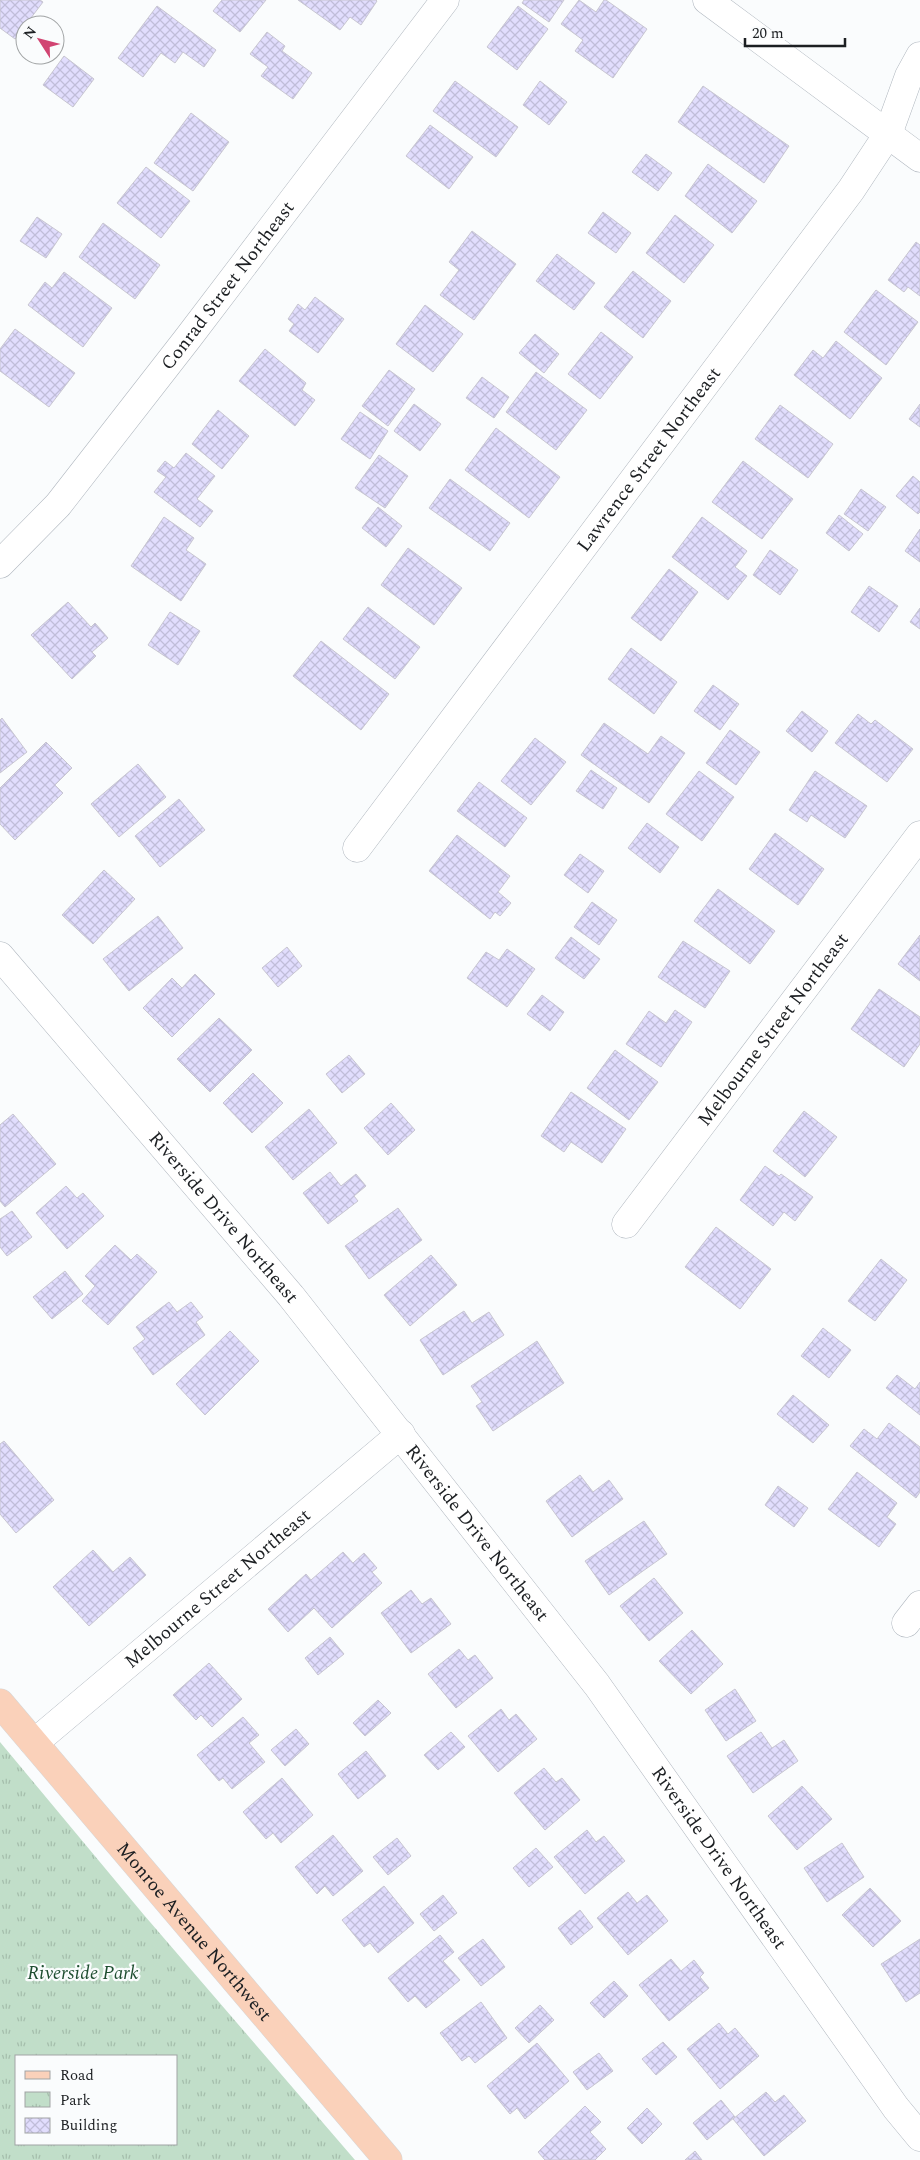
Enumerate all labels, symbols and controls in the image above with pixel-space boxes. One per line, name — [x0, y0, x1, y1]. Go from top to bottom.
north arrow — [15, 15, 65, 65]
scale bar — [745, 15, 845, 47]
text: N — [18, 22, 42, 43]
text: 20 m — [752, 22, 784, 45]
street label: Conrad Street Northeast — [153, 195, 302, 377]
street label: Lawrence Street Northeast — [570, 360, 728, 558]
street label: Melbourne Street Northeast — [690, 926, 856, 1132]
street label: Riverside Drive Northeast — [142, 1125, 306, 1310]
street label: Riverside Drive Northeast — [398, 1438, 557, 1628]
street label: Melbourne Street Northeast — [118, 1501, 317, 1676]
street label: Riverside Drive Northeast — [644, 1760, 794, 1956]
street label: Monroe Avenue Northwest — [109, 1835, 279, 2028]
park label: Riverside Park — [27, 1959, 139, 1988]
legend — [15, 2055, 178, 2145]
text: Road — [60, 2064, 94, 2087]
text: Park — [60, 2089, 91, 2112]
text: Building — [60, 2114, 117, 2137]

